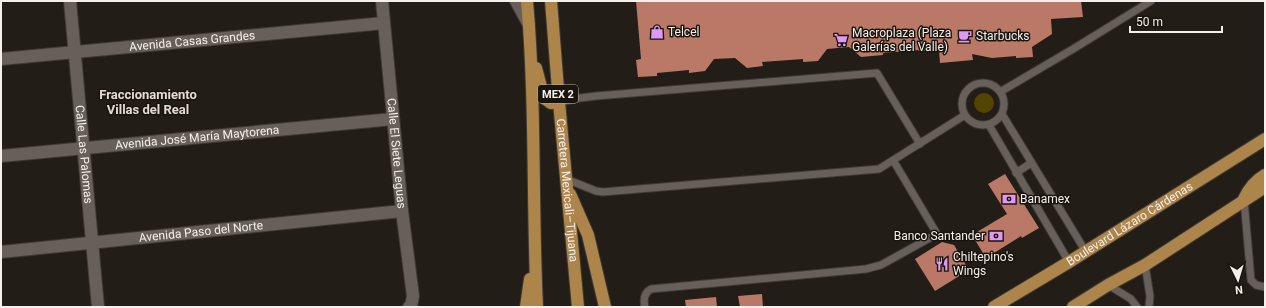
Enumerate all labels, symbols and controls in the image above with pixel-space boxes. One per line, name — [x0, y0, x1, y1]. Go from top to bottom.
scale bar — [1130, 8, 1222, 34]
text: 50 m — [1136, 15, 1163, 29]
shop icon: Telcel — [649, 24, 665, 40]
place label: Telcel — [668, 25, 699, 39]
place label: Macroplaza (Plaza Galerías del Valle) — [852, 26, 951, 54]
street label: Avenida Casas Grandes — [129, 28, 256, 54]
cafe icon: Starbucks — [957, 28, 973, 44]
place label: Starbucks — [976, 29, 1030, 43]
supermarket icon: Macroplaza (Plaza Galerías del Valle) — [833, 32, 849, 48]
road number: MEX 2 — [538, 85, 578, 103]
district label: Fraccionamiento Villas del Real — [99, 87, 197, 117]
street label: Calle El Siete Leguas — [384, 97, 409, 209]
street label: Calle Las Palomas — [73, 105, 96, 204]
street label: Carretera Mexicali–Tijuana — [554, 118, 581, 263]
street label: Avenida José María Maytorena — [114, 123, 280, 152]
street label: Boulevard Lázaro Cárdenas — [1064, 179, 1195, 269]
bank icon: Banamex — [1001, 191, 1017, 207]
place label: Banamex — [1020, 192, 1070, 206]
street label: Avenida Paso del Norte — [138, 218, 264, 245]
bank icon: Banco Santander — [988, 228, 1004, 244]
place label: Banco Santander — [894, 229, 985, 243]
place label: Chiltepino's Wings — [953, 250, 1014, 278]
restaurant icon: Chiltepino's Wings — [934, 256, 950, 272]
north arrow — [1218, 260, 1258, 300]
text: N — [1234, 283, 1243, 296]

